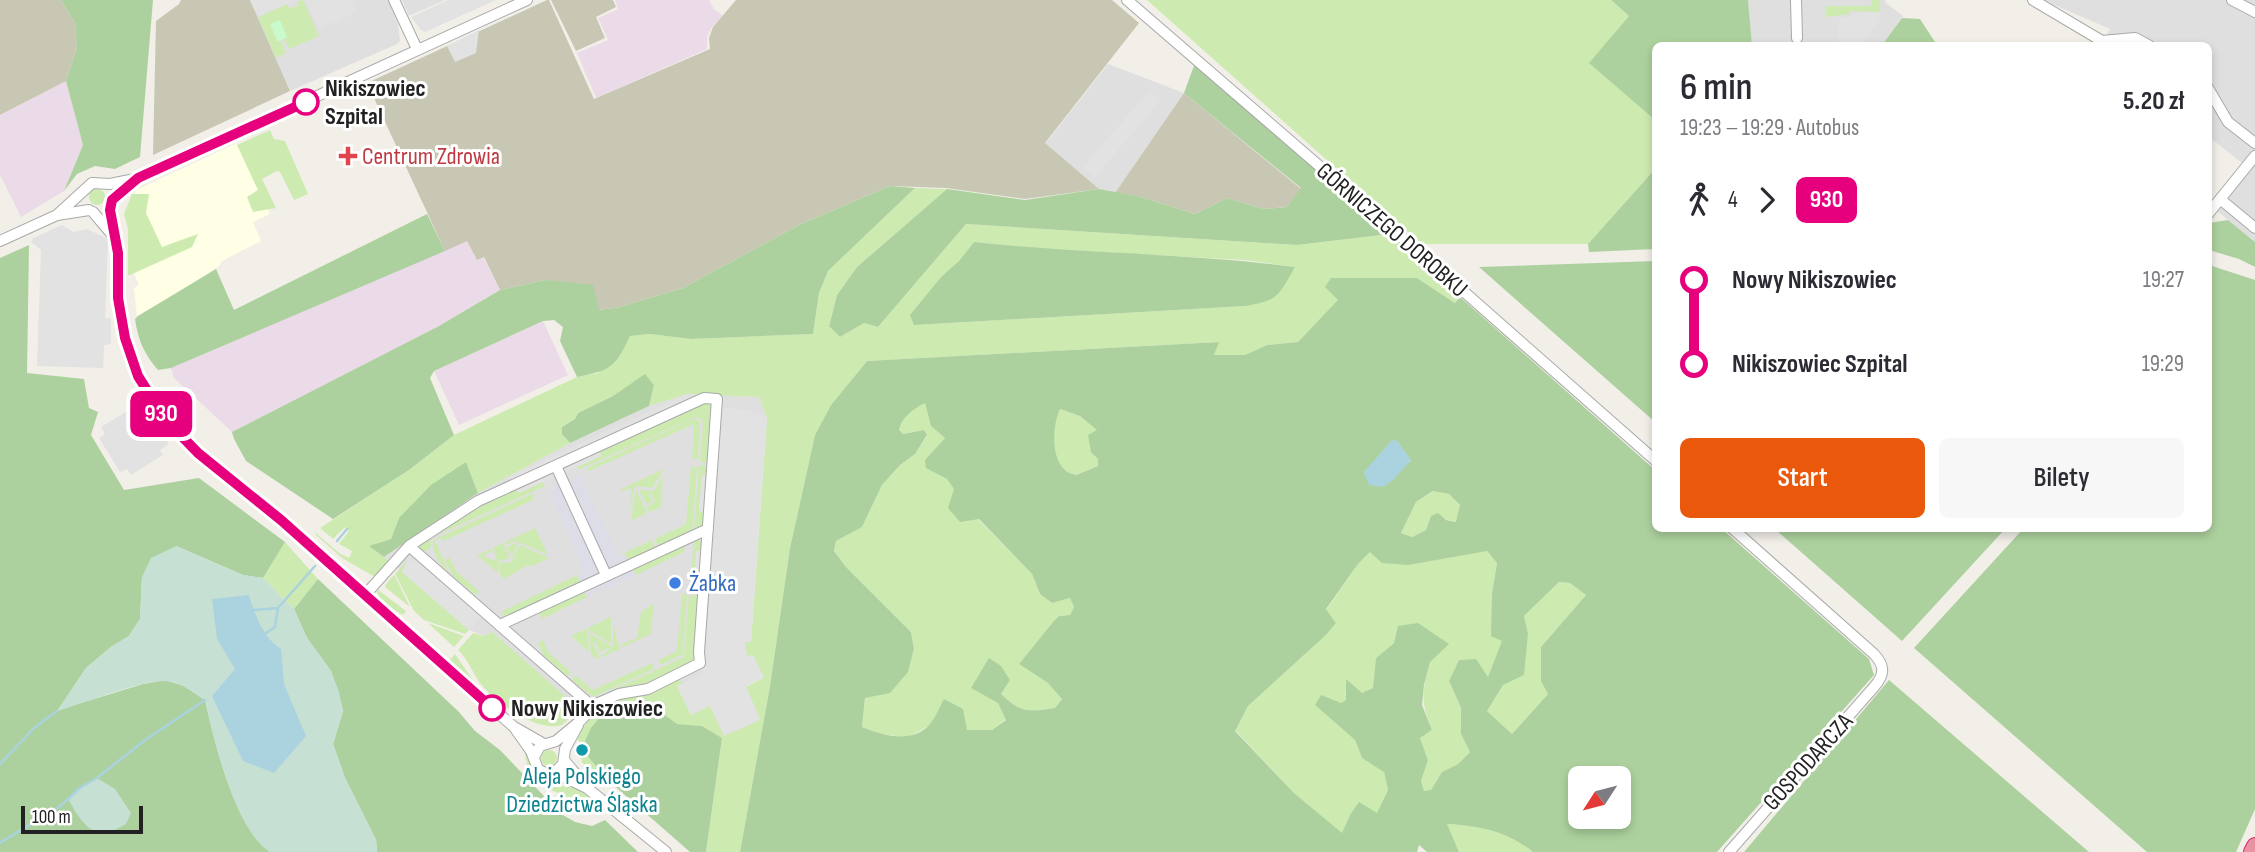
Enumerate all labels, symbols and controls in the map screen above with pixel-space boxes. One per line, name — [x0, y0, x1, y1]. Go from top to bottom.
text: 6 min — [1680, 65, 1752, 110]
place label: Nikiszowiec Szpital — [325, 74, 426, 131]
text: 5.20 zł — [2123, 86, 2184, 117]
marker: Nikiszowiec Szpital — [293, 89, 319, 115]
text: 19:23 – 19:29 · Autobus — [1680, 114, 1859, 142]
place label: Centrum Zdrowia — [362, 142, 500, 171]
marker: Centrum Zdrowia — [340, 148, 356, 164]
street label: GÓRNICZEGO DOROBKU — [1311, 156, 1473, 304]
icon: walk — [1680, 181, 1718, 219]
icon: forward — [1748, 181, 1786, 219]
text: 930 — [1810, 185, 1843, 214]
text: 4 — [1728, 186, 1738, 214]
text: Nowy Nikiszowiec — [1732, 265, 1897, 296]
text: 19:27 — [2143, 266, 2184, 294]
text: Nikiszowiec Szpital — [1732, 349, 1908, 380]
text: 19:29 — [2142, 350, 2184, 378]
line badge: 930 — [121, 391, 201, 437]
text: 930 — [144, 399, 178, 428]
button: Start — [1680, 438, 1925, 518]
button: Bilety — [1939, 438, 2184, 518]
place label: Żabka — [689, 569, 736, 598]
marker: Żabka — [667, 575, 683, 591]
place label: Nowy Nikiszowiec — [511, 694, 663, 723]
marker: Nowy Nikiszowiec — [479, 695, 505, 721]
street label: GOSPODARCZA — [1757, 707, 1860, 816]
marker: Aleja Polskiego Dziedzictwa Śląska — [574, 742, 590, 758]
place label: Aleja Polskiego Dziedzictwa Śląska — [506, 762, 658, 819]
north arrow — [1568, 766, 1631, 830]
map controls — [1568, 766, 1631, 829]
scale bar — [21, 803, 144, 835]
text: 100 m — [32, 806, 71, 829]

